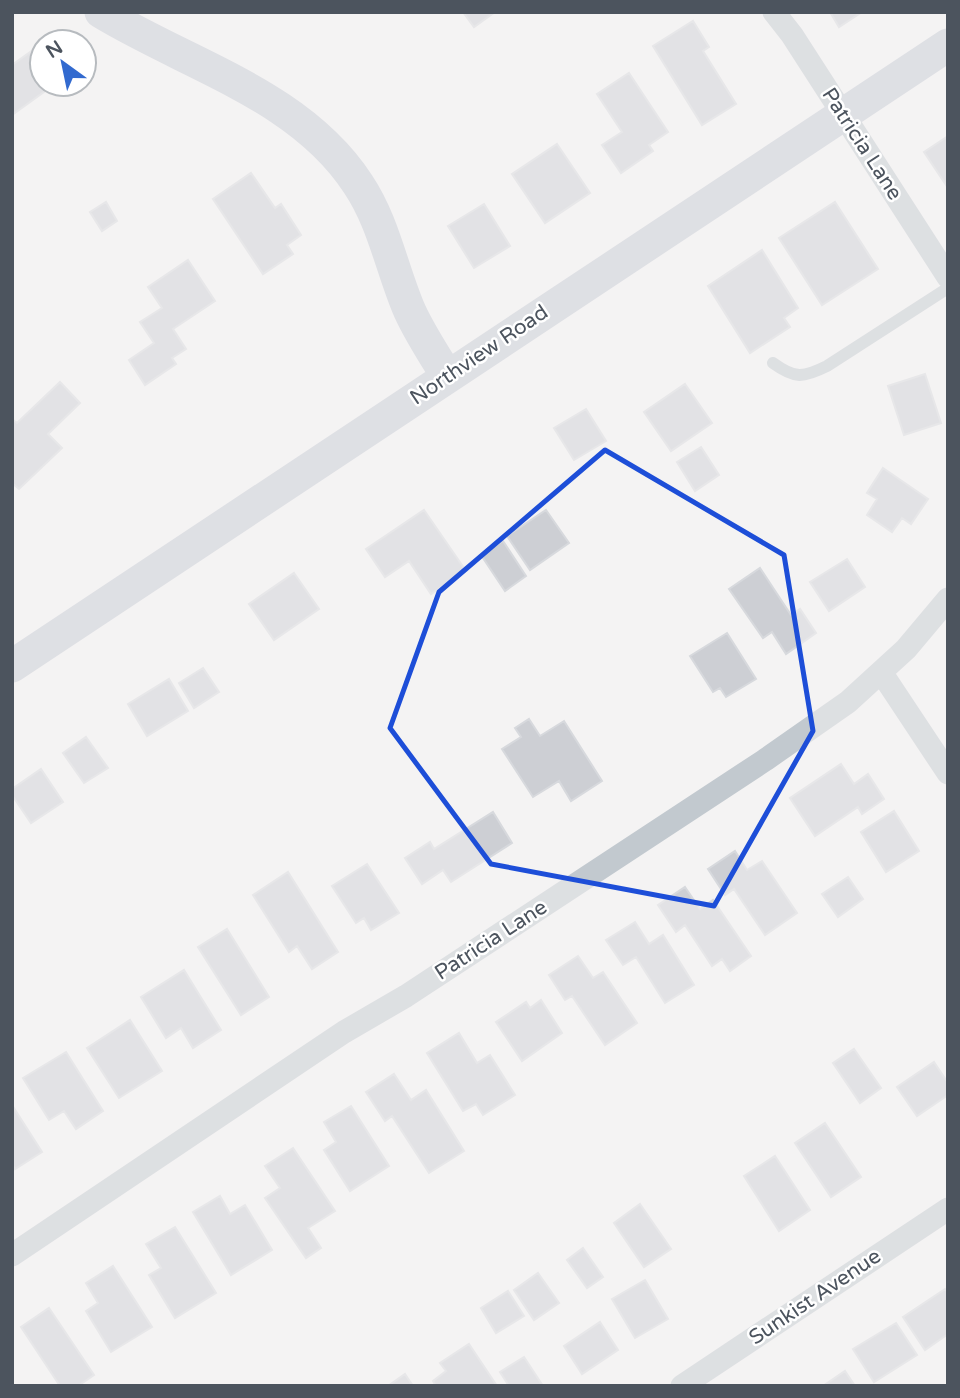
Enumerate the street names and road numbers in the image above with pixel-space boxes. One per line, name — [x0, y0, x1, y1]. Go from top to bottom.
street label: Patricia Lane — [816, 83, 908, 205]
street label: Northview Road — [405, 300, 553, 410]
street label: Patricia Lane — [430, 894, 552, 986]
street label: Sunkist Avenue — [744, 1244, 886, 1350]

